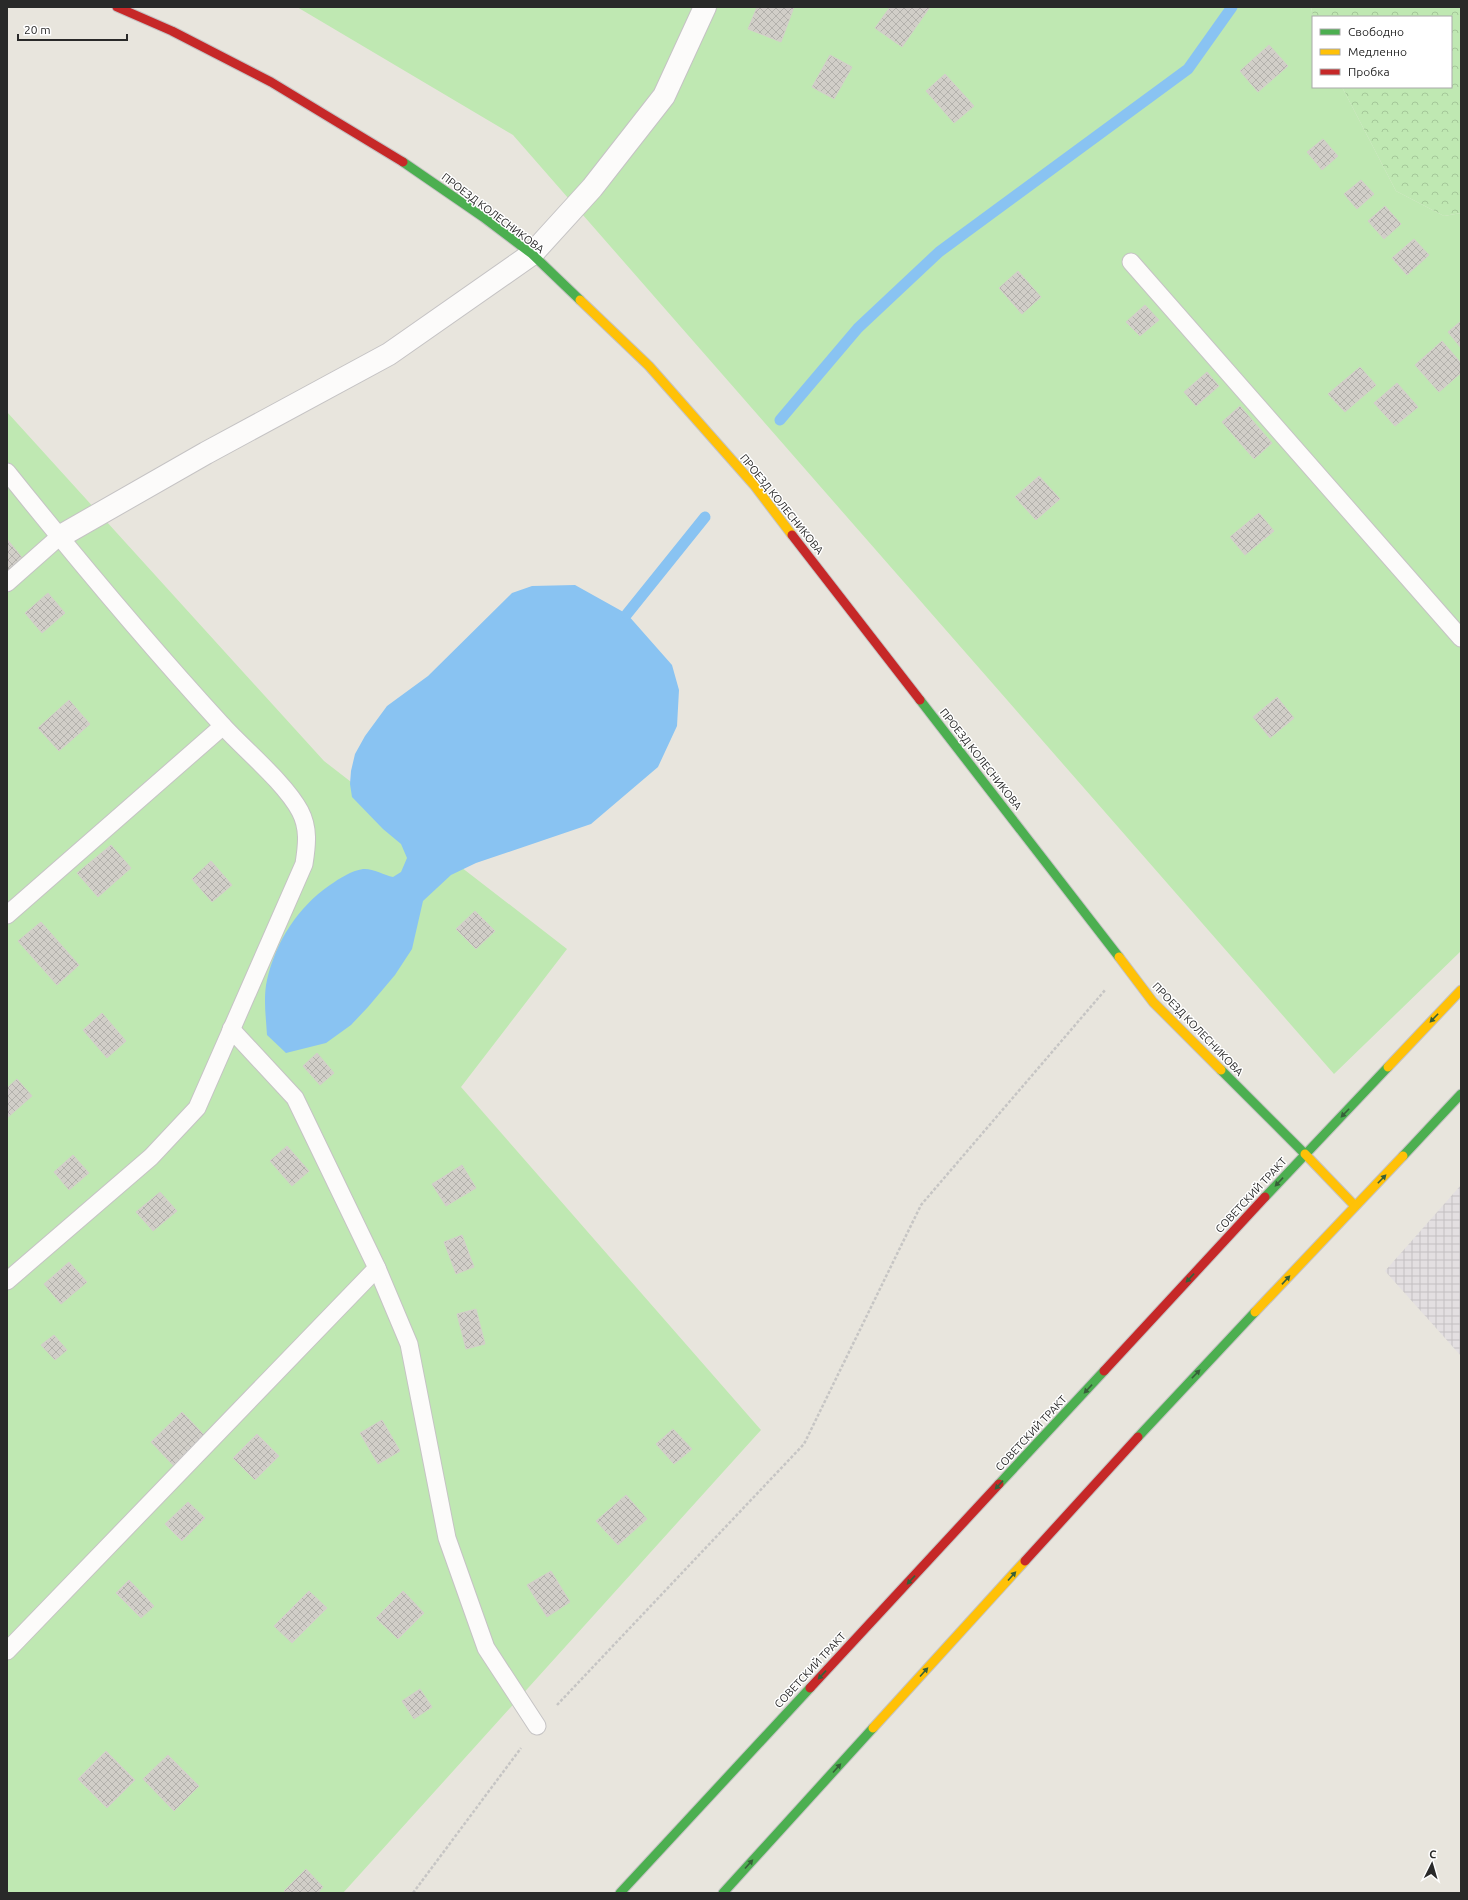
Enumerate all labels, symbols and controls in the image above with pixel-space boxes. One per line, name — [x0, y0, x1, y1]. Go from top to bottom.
scale bar — [18, 16, 127, 42]
legend — [1312, 16, 1452, 88]
text: 20 m — [24, 23, 51, 36]
text: Свободно — [1348, 25, 1404, 38]
text: Медленно — [1348, 45, 1407, 58]
text: Пробка — [1348, 65, 1390, 78]
street label: ПРОЕЗД КОЛЕСНИКОВА — [439, 171, 547, 256]
street label: ПРОЕЗД КОЛЕСНИКОВА — [738, 452, 827, 557]
street label: ПРОЕЗД КОЛЕСНИКОВА — [938, 706, 1025, 813]
street label: ПРОЕЗД КОЛЕСНИКОВА — [1150, 980, 1246, 1079]
one-way arrow — [1429, 1013, 1439, 1023]
one-way arrow — [1340, 1107, 1349, 1118]
street label: СОВЕТСКИЙ ТРАКТ — [1213, 1155, 1289, 1235]
one-way arrow — [1377, 1174, 1387, 1184]
one-way arrow — [1275, 1178, 1284, 1187]
one-way arrow — [1186, 1272, 1195, 1283]
one-way arrow — [1282, 1275, 1291, 1286]
one-way arrow — [1191, 1369, 1201, 1379]
one-way arrow — [1083, 1384, 1093, 1394]
street label: СОВЕТСКИЙ ТРАКТ — [993, 1393, 1069, 1473]
one-way arrow — [995, 1479, 1004, 1490]
one-way arrow — [1007, 1570, 1016, 1581]
one-way arrow — [906, 1575, 916, 1585]
street label: СОВЕТСКИЙ ТРАКТ — [772, 1630, 848, 1710]
one-way arrow — [919, 1667, 929, 1677]
one-way arrow — [818, 1670, 827, 1680]
one-way arrow — [832, 1763, 841, 1773]
north arrow — [1412, 1844, 1452, 1884]
text: С — [1429, 1848, 1437, 1860]
one-way arrow — [744, 1859, 754, 1869]

